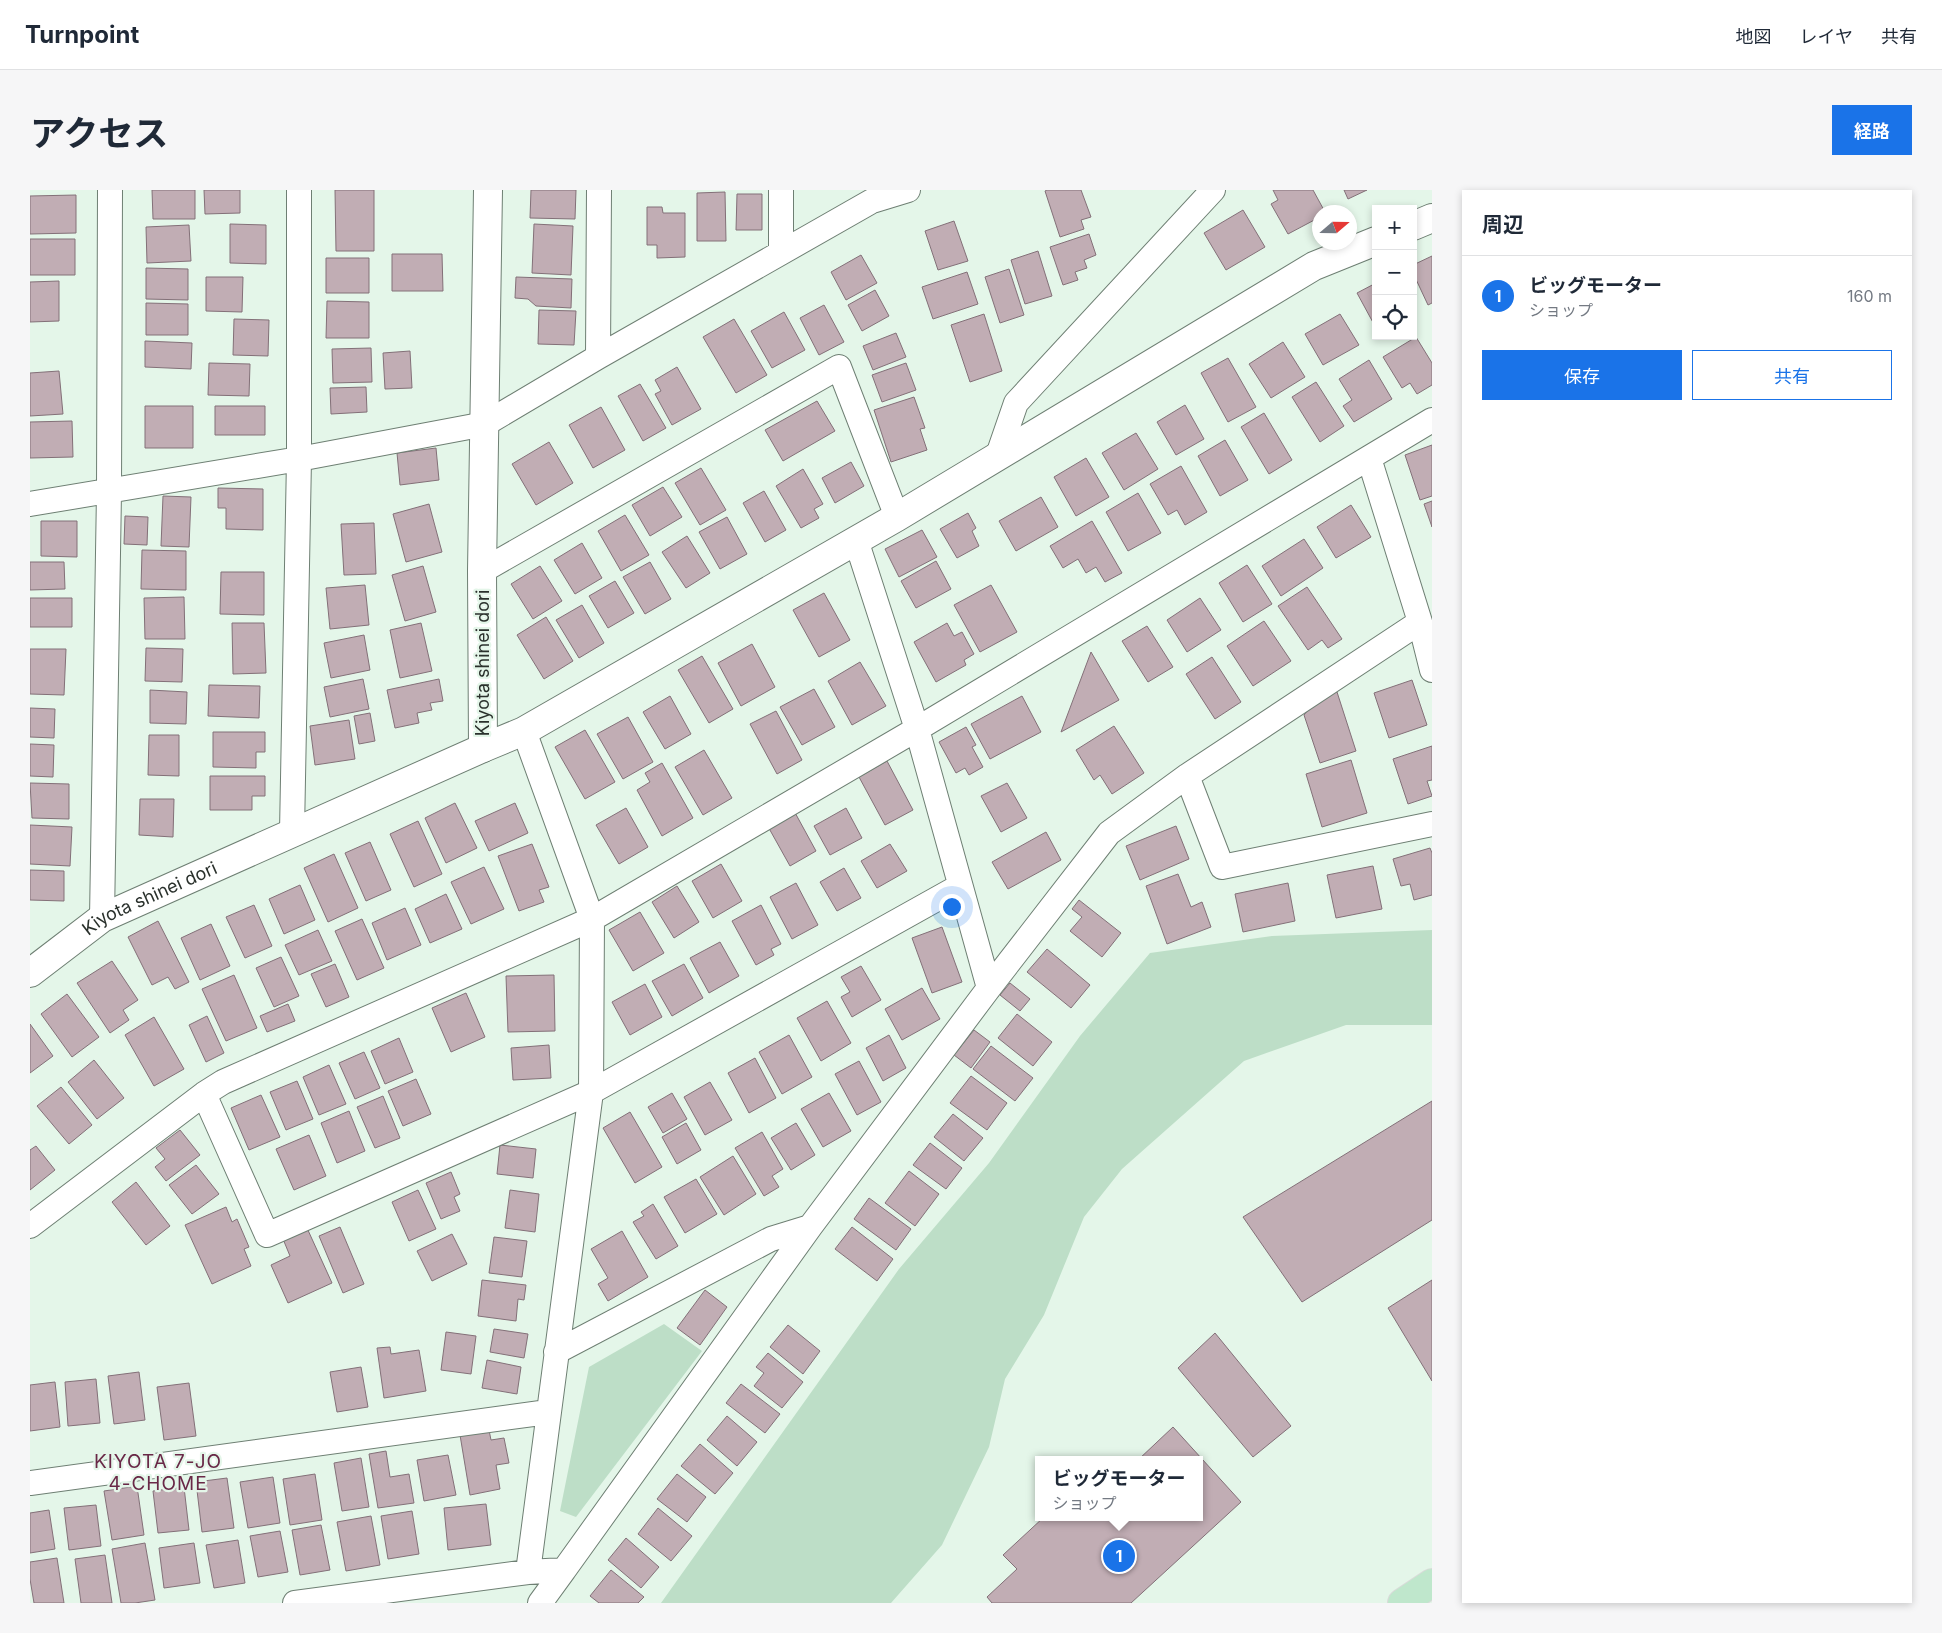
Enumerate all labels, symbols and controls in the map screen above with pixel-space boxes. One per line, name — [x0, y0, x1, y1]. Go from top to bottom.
text: Turnpoint — [25, 20, 139, 49]
text: 地図 — [1736, 26, 1772, 47]
text: レイヤ — [1800, 26, 1853, 47]
text: 共有 — [1881, 26, 1917, 47]
button: 経路 — [1832, 105, 1912, 155]
text: アクセス — [30, 112, 168, 154]
north arrow — [1312, 205, 1357, 250]
map controls — [1372, 205, 1417, 340]
button: + — [1372, 205, 1417, 250]
text: 周辺 — [1482, 212, 1524, 237]
button: − — [1372, 250, 1417, 295]
text: ビッグモーター — [1529, 274, 1662, 297]
text: 1 — [1495, 286, 1501, 306]
text: 160 m — [1847, 286, 1892, 306]
button: locate — [1372, 295, 1417, 340]
text: ショップ — [1529, 300, 1593, 320]
button: 保存 — [1482, 350, 1682, 400]
button: 共有 — [1692, 350, 1892, 400]
street label: Kiyota shinei dori — [472, 590, 493, 736]
street label: Kiyota shinei dori — [78, 857, 220, 939]
your location — [939, 894, 965, 920]
district label: KIYOTA 7-JO 4-CHOME — [94, 1450, 222, 1495]
popup — [1035, 1456, 1203, 1521]
text: ビッグモーター — [1052, 1467, 1186, 1490]
text: ショップ — [1052, 1493, 1117, 1513]
pin: 1 — [1103, 1537, 1135, 1575]

